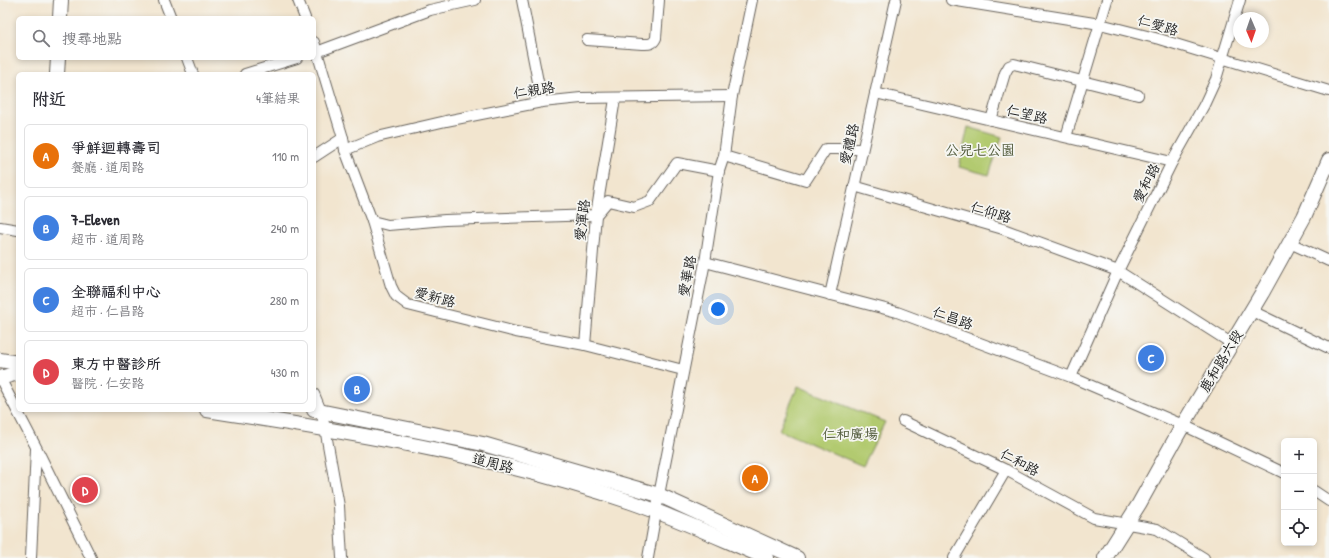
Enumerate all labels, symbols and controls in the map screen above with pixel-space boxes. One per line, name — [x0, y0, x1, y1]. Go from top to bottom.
street label: 仁愛路 — [1135, 10, 1181, 39]
north arrow — [1233, 12, 1269, 48]
search box — [16, 16, 316, 60]
icon: search — [30, 27, 52, 49]
text: 搜尋地點 — [62, 28, 122, 49]
street label: 仁親路 — [512, 77, 556, 102]
text: 附近 — [32, 87, 66, 110]
text: 4筆結果 — [256, 89, 300, 107]
street label: 仁望路 — [1005, 100, 1050, 127]
street label: 愛禮路 — [835, 121, 862, 166]
text: 爭鮮迴轉壽司 — [71, 137, 161, 158]
park label: 公兒七公園 — [945, 140, 1015, 159]
text: A — [43, 147, 49, 165]
text: 110 m — [272, 147, 299, 165]
text: 餐廳 · 道周路 — [71, 158, 145, 176]
street label: 愛和路 — [1128, 160, 1164, 206]
street label: 仁仰路 — [968, 196, 1014, 227]
street label: 愛渾路 — [570, 198, 593, 242]
text: 7-Eleven — [71, 209, 120, 230]
text: B — [43, 219, 49, 237]
text: 240 m — [270, 219, 299, 237]
text: 超市 · 道周路 — [71, 230, 145, 248]
street label: 愛華路 — [673, 253, 700, 298]
text: 全聯福利中心 — [71, 281, 161, 302]
street label: 愛新路 — [412, 282, 458, 311]
text: C — [42, 291, 50, 309]
text: 280 m — [270, 291, 299, 309]
your location — [708, 299, 728, 319]
street label: 仁昌路 — [930, 301, 976, 334]
text: 超市 · 仁昌路 — [71, 302, 145, 320]
street label: 鹿和路六段 — [1194, 326, 1247, 396]
pin: C — [1138, 343, 1164, 373]
text: 東方中醫診所 — [71, 353, 161, 374]
text: D — [43, 363, 49, 381]
text: 430 m — [271, 363, 299, 381]
text: 醫院 · 仁安路 — [71, 374, 145, 392]
pin: B — [344, 374, 370, 404]
park label: 仁和廣場 — [822, 424, 878, 443]
map controls — [1281, 438, 1317, 546]
button: + — [1281, 438, 1317, 474]
street label: 仁和路 — [997, 443, 1043, 480]
street label: 道周路 — [470, 448, 516, 477]
pin: A — [742, 463, 768, 493]
button: − — [1281, 474, 1317, 510]
pin: D — [72, 475, 98, 505]
button: locate — [1281, 510, 1317, 546]

